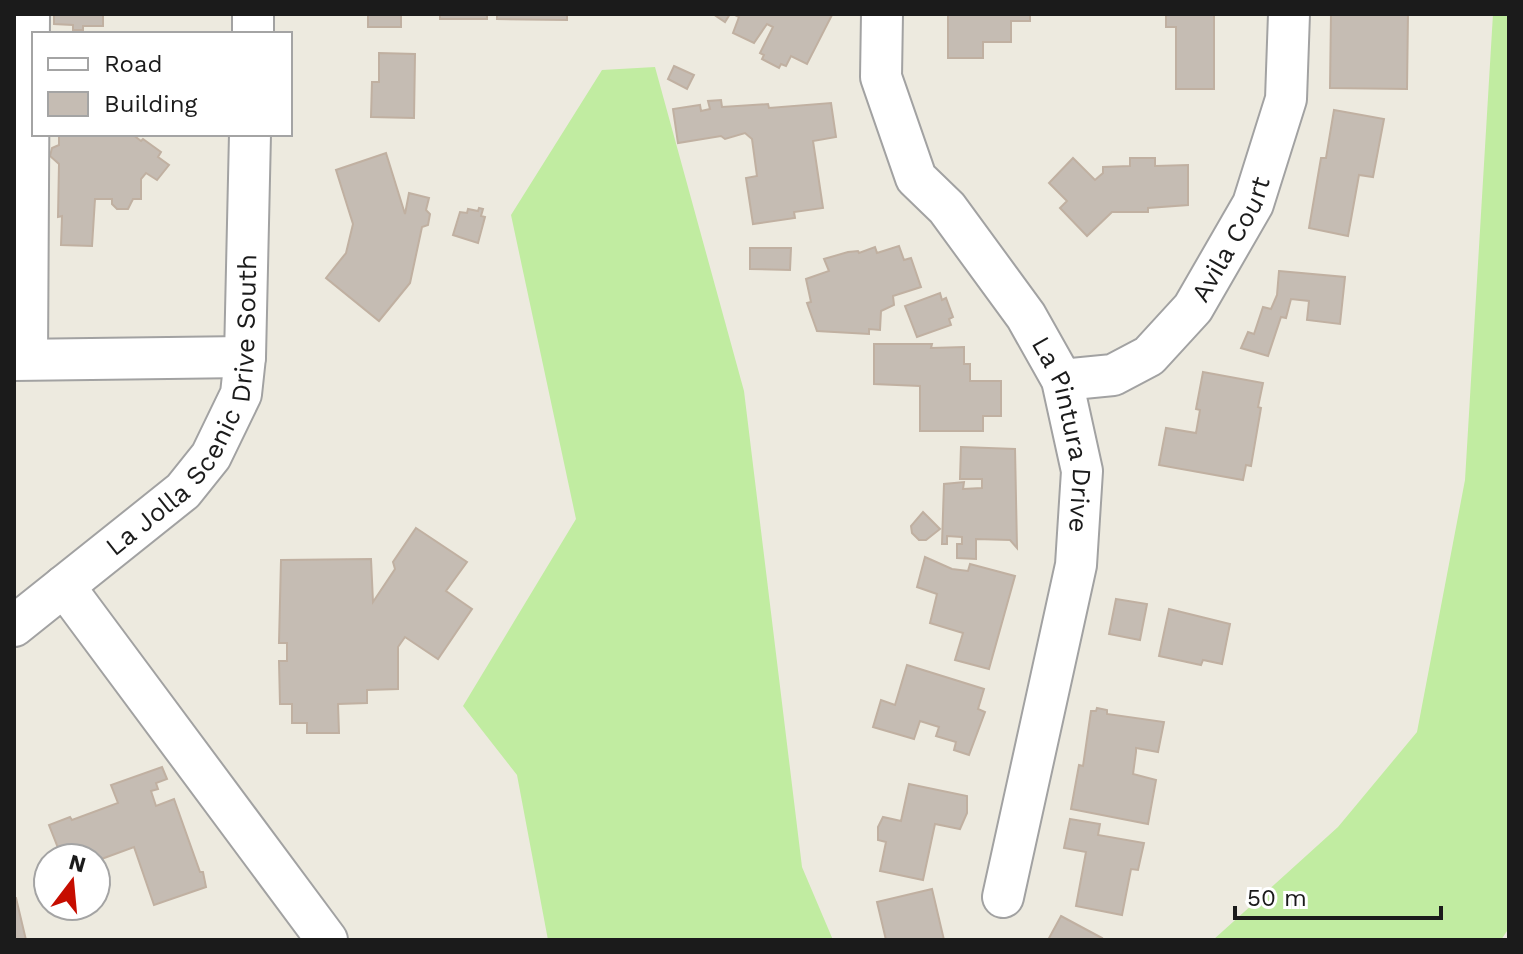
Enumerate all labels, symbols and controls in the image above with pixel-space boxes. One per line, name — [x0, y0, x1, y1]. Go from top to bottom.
legend — [32, 32, 292, 136]
text: Road — [104, 50, 163, 78]
text: Building — [104, 90, 197, 118]
street label: Avila Court — [1185, 173, 1276, 307]
street label: La Jolla Scenic Drive South — [100, 254, 262, 562]
street label: La Pintura Drive — [1026, 331, 1097, 533]
north arrow — [32, 842, 112, 922]
text: N — [66, 849, 89, 878]
scale bar — [1235, 870, 1441, 920]
text: 50 m — [1247, 884, 1307, 912]

